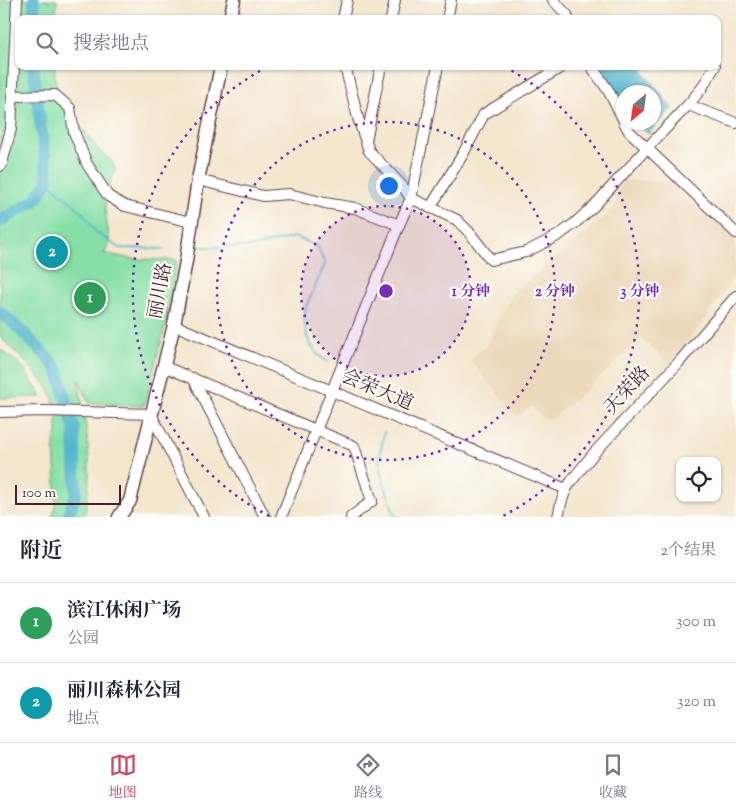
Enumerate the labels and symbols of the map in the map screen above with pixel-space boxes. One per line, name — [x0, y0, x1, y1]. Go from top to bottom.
north arrow — [616, 85, 661, 130]
your location — [376, 173, 402, 199]
pin: 2 — [36, 233, 68, 271]
street label: 丽川路 — [142, 260, 180, 322]
pin: 1 — [74, 279, 106, 317]
centre of rings — [377, 282, 395, 300]
text: 1 分钟 — [452, 282, 490, 303]
text: 2 分钟 — [535, 282, 575, 303]
text: 3 分钟 — [620, 282, 660, 303]
street label: 天荣路 — [599, 361, 657, 421]
street label: 会荣大道 — [337, 364, 417, 418]
scale bar — [15, 482, 121, 505]

